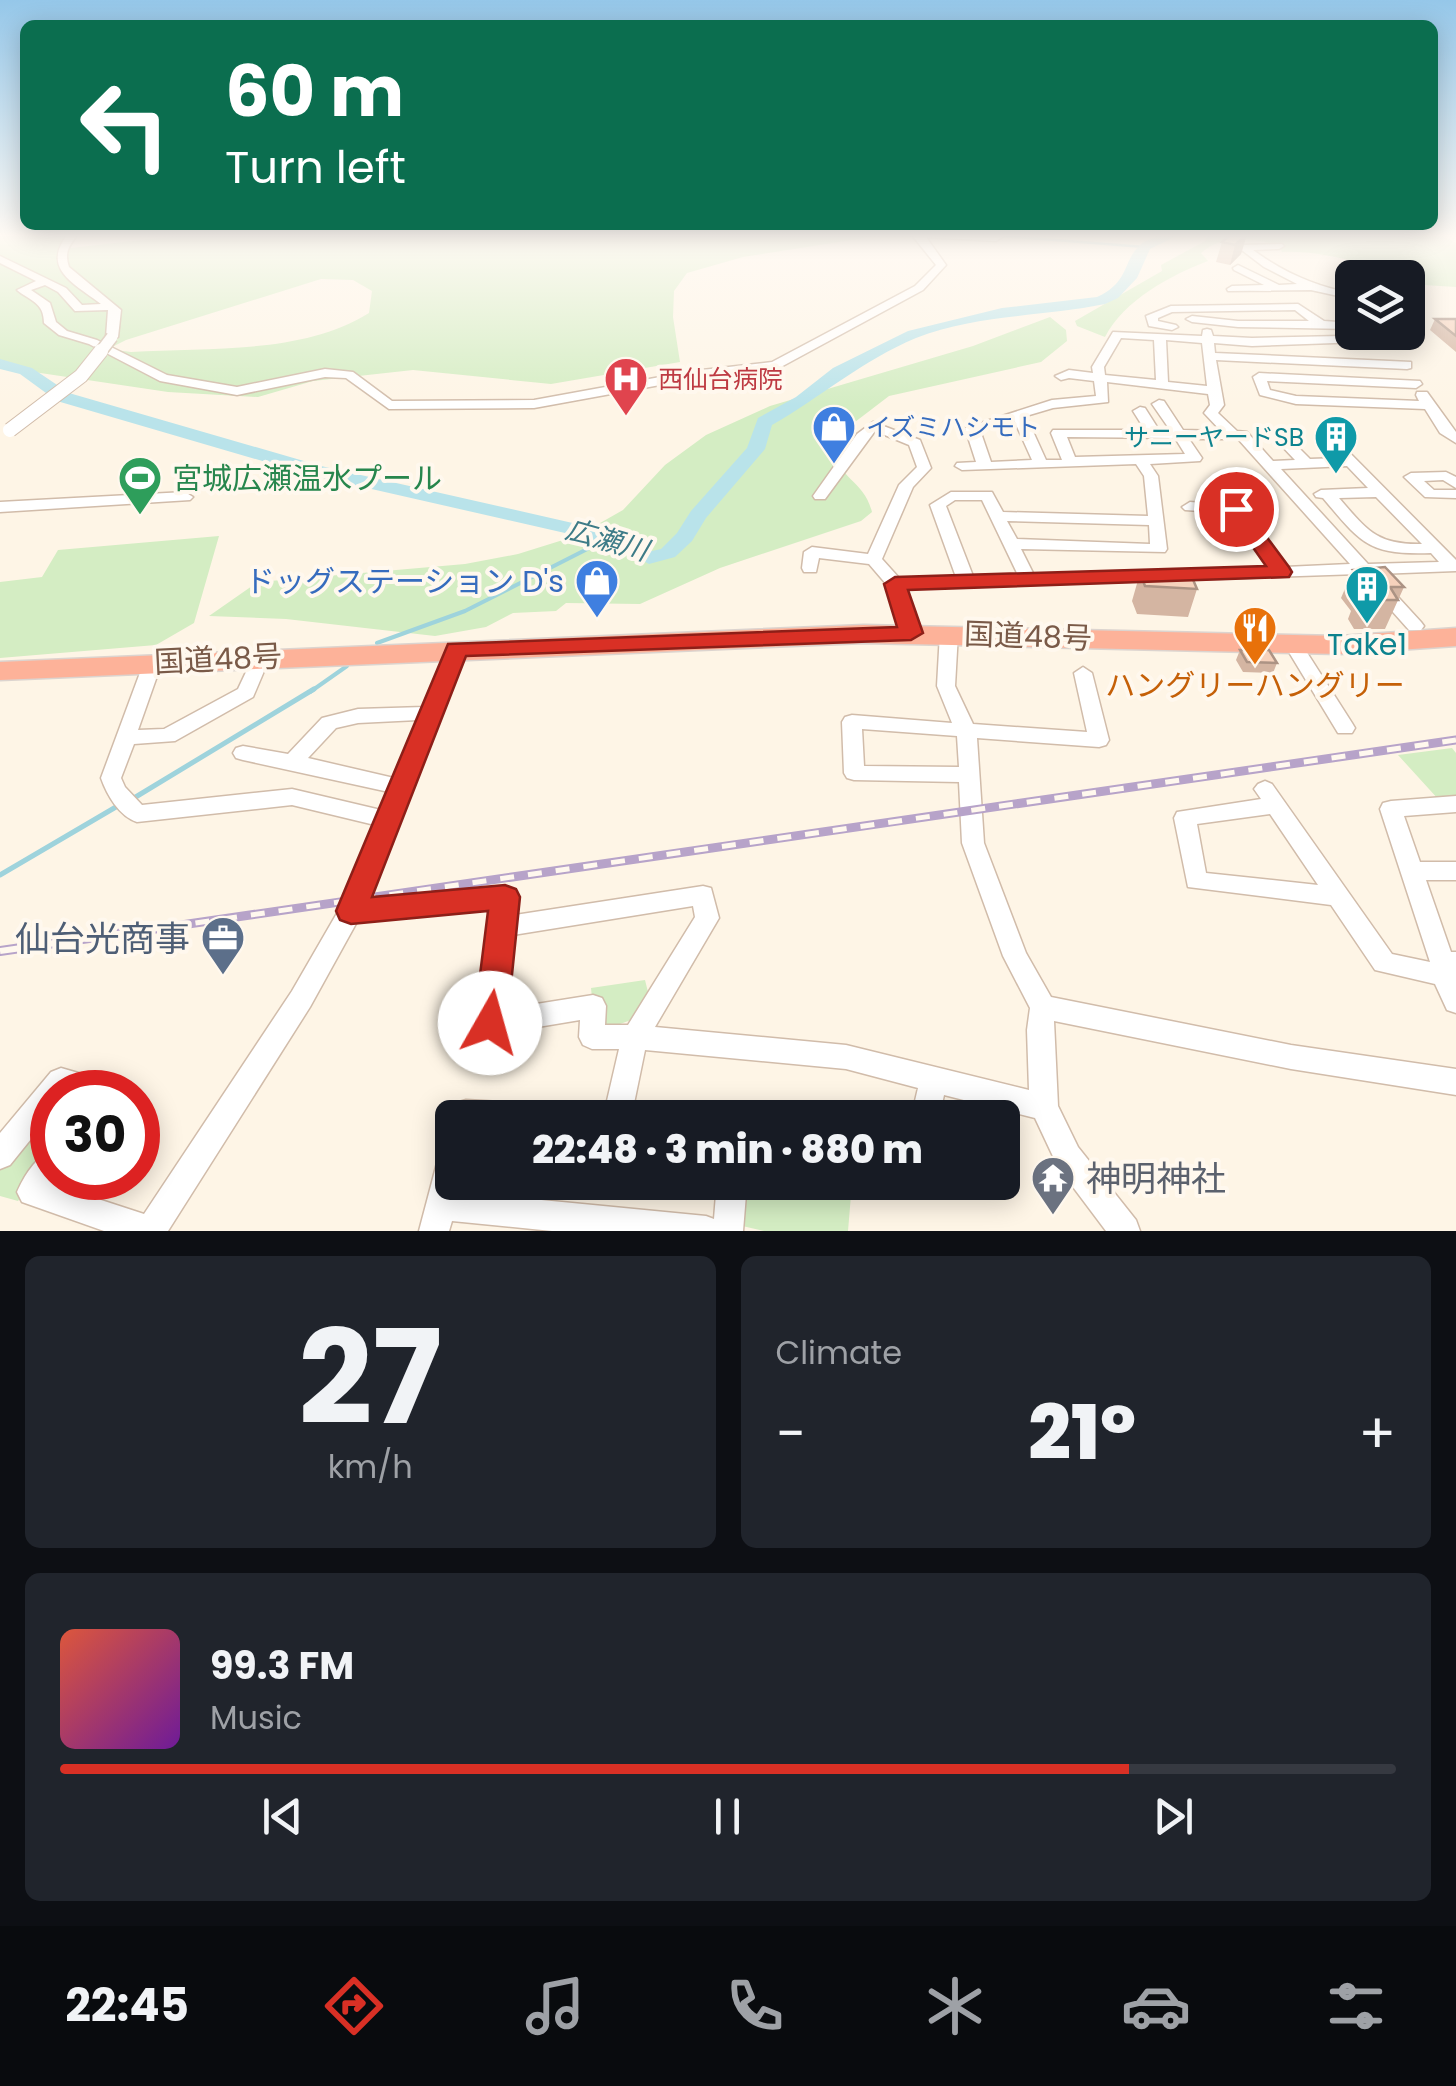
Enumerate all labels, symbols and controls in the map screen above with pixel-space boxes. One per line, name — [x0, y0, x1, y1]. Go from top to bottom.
text: 60 m — [225, 42, 404, 141]
icon: left — [60, 60, 190, 190]
text: Turn left — [225, 136, 406, 199]
map controls — [1335, 260, 1425, 350]
button: layers — [1335, 260, 1425, 350]
hospital icon: 西仙台病院 — [603, 356, 649, 417]
place label: 西仙台病院 — [658, 362, 783, 397]
shop icon: イズミハシモト — [811, 404, 857, 465]
place label: イズミハシモト — [866, 410, 1040, 445]
building icon: サニーヤードSB — [1313, 414, 1359, 475]
place label: サニーヤードSB — [1124, 420, 1304, 455]
sports icon: 宮城広瀬温水プール — [117, 455, 163, 516]
place label: 宮城広瀬温水プール — [172, 457, 442, 500]
pin — [1194, 467, 1279, 552]
icon: arrive — [1209, 482, 1264, 537]
water label: 広瀬川 — [561, 510, 656, 571]
shop icon: ドッグステーション D's — [574, 558, 620, 619]
place label: ドッグステーション D's — [245, 560, 564, 603]
building icon: Take1 — [1344, 564, 1390, 625]
restaurant icon: ハングリーハングリー — [1232, 605, 1278, 666]
street label: 国道48号 — [963, 612, 1093, 660]
place label: Take1 — [1327, 623, 1407, 666]
street label: 国道48号 — [153, 634, 283, 684]
place label: ハングリーハングリー — [1105, 664, 1405, 707]
place label: 仙台光商事 — [15, 914, 190, 963]
office icon: 仙台光商事 — [200, 915, 246, 976]
position arrow — [438, 971, 542, 1075]
speed limit sign: 30 — [30, 1070, 160, 1200]
text: 22:48 · 3 min · 880 m — [532, 1123, 923, 1176]
place label: 神明神社 — [1086, 1154, 1226, 1203]
temple icon: 神明神社 — [1030, 1155, 1076, 1216]
text: 27 — [298, 1286, 442, 1469]
text: Climate — [776, 1330, 902, 1375]
text: 21° — [1028, 1380, 1136, 1485]
text: − — [776, 1395, 806, 1472]
text: + — [1358, 1395, 1396, 1472]
text: km/h — [328, 1444, 413, 1489]
text: 99.3 FM — [210, 1639, 354, 1692]
text: Music — [210, 1695, 302, 1740]
icon: previous — [255, 1789, 310, 1844]
icon: pause — [700, 1789, 755, 1844]
icon: next — [1146, 1789, 1201, 1844]
icon: directions — [319, 1971, 389, 2041]
icon: music — [520, 1971, 590, 2041]
icon: phone — [720, 1971, 790, 2041]
icon: climate — [920, 1971, 990, 2041]
icon: car — [1121, 1971, 1191, 2041]
icon: filters — [1321, 1971, 1391, 2041]
text: 22:45 — [65, 1974, 189, 2037]

